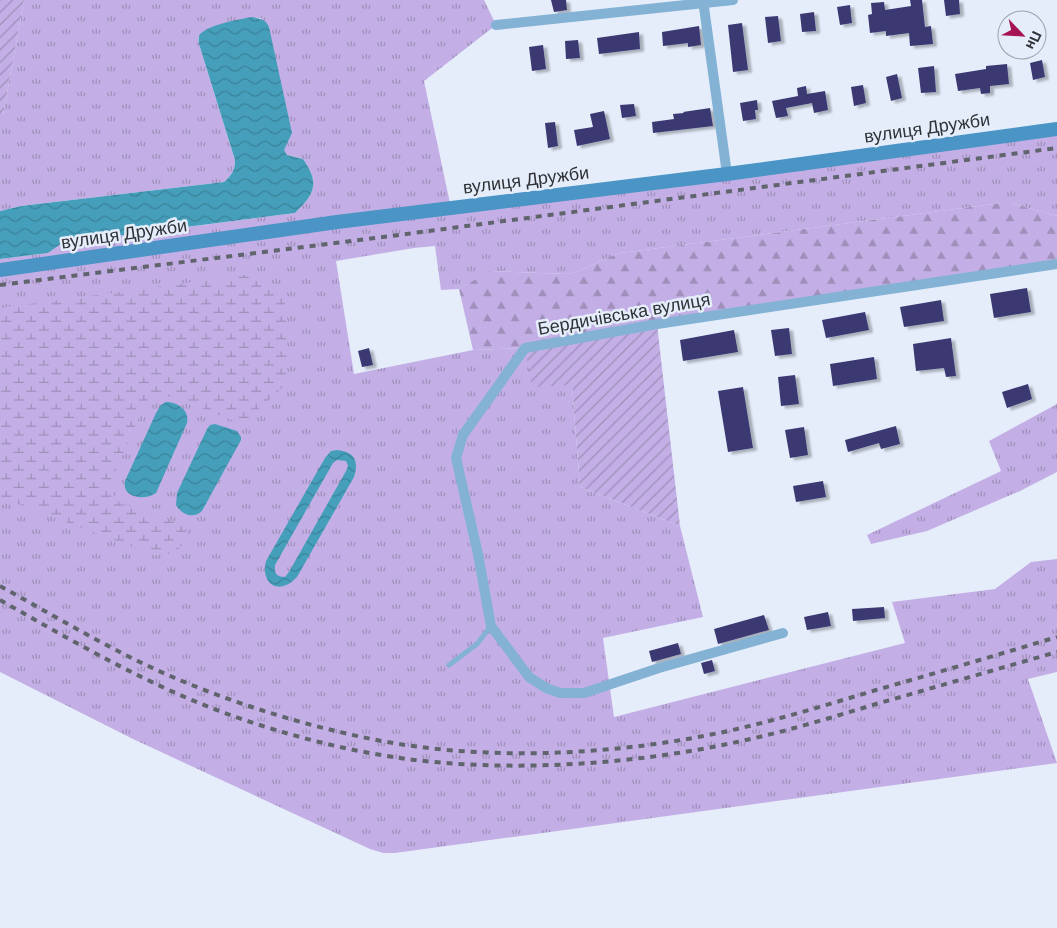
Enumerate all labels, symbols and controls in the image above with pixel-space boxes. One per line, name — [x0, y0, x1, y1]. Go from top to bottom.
north arrow — [997, 10, 1047, 60]
text: Пн — [1022, 28, 1046, 53]
street label: вулиця Дружби — [862, 107, 992, 149]
street label: вулиця Дружби — [462, 160, 590, 200]
street label: вулиця Дружби — [59, 213, 189, 255]
street label: Бердичівська вулиця — [536, 287, 712, 341]

